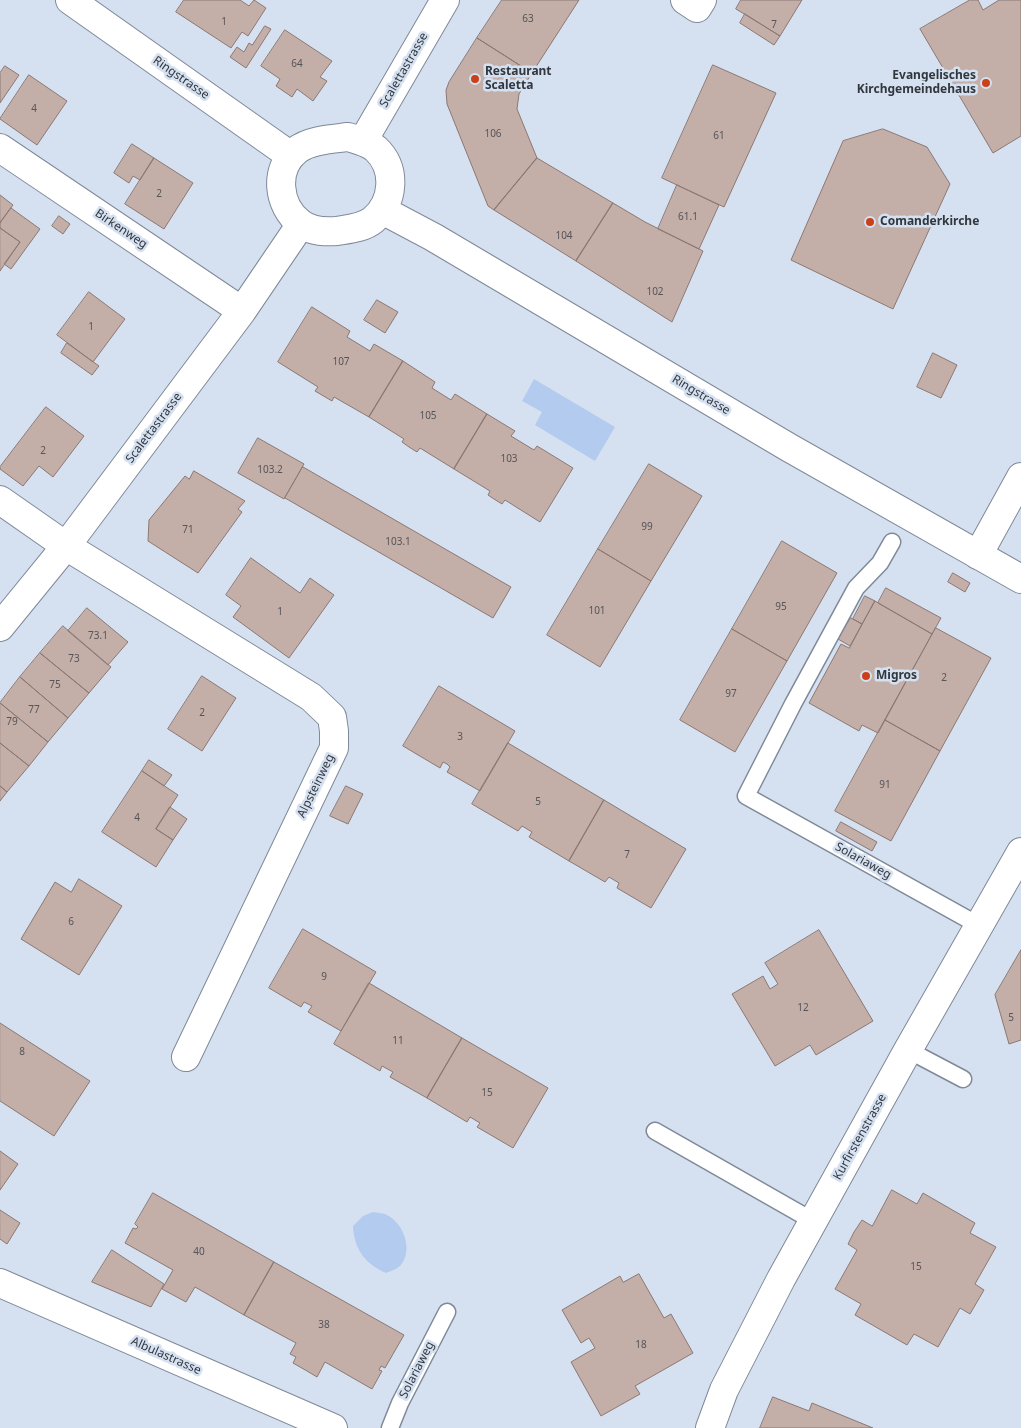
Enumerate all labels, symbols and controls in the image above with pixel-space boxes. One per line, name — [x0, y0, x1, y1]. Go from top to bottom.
house number: 63 — [522, 13, 534, 25]
house number: 1 — [221, 16, 227, 28]
house number: 7 — [771, 19, 777, 31]
street label: Scalettastrasse — [377, 30, 431, 110]
street label: Ringstrasse — [150, 53, 212, 103]
house number: 64 — [291, 58, 303, 70]
place label: Restaurant Scaletta — [485, 65, 552, 93]
place label: Evangelisches Kirchgemeindehaus — [857, 69, 976, 97]
marker: Restaurant Scaletta — [469, 73, 481, 85]
marker: Evangelisches Kirchgemeindehaus — [980, 77, 992, 89]
house number: 4 — [31, 103, 37, 115]
house number: 106 — [484, 128, 502, 140]
house number: 61 — [713, 130, 725, 142]
house number: 2 — [156, 188, 162, 200]
street label: Birkenweg — [92, 206, 150, 252]
house number: 61.1 — [678, 211, 698, 223]
place label: Comanderkirche — [880, 215, 979, 229]
marker: Comanderkirche — [864, 216, 876, 228]
house number: 104 — [555, 230, 573, 242]
house number: 102 — [646, 286, 664, 298]
house number: 1 — [88, 321, 94, 333]
house number: 107 — [332, 356, 350, 368]
street label: Ringstrasse — [669, 372, 733, 418]
street label: Scalettastrasse — [123, 390, 185, 466]
house number: 105 — [419, 410, 437, 422]
house number: 2 — [40, 445, 46, 457]
house number: 103 — [500, 453, 518, 465]
house number: 103.2 — [257, 464, 283, 476]
house number: 99 — [641, 521, 653, 533]
house number: 71 — [182, 524, 194, 536]
house number: 103.1 — [385, 536, 411, 548]
house number: 95 — [775, 601, 787, 613]
house number: 101 — [588, 605, 606, 617]
house number: 1 — [277, 606, 283, 618]
house number: 73.1 — [88, 630, 108, 642]
house number: 73 — [68, 653, 80, 665]
place label: Migros — [876, 669, 917, 683]
marker: Migros — [860, 670, 872, 682]
house number: 2 — [941, 672, 947, 684]
house number: 75 — [49, 679, 61, 691]
house number: 97 — [725, 688, 737, 700]
house number: 77 — [28, 704, 40, 716]
house number: 2 — [199, 707, 205, 719]
house number: 79 — [6, 716, 18, 728]
house number: 3 — [457, 731, 463, 743]
street label: Alpsteinweg — [294, 752, 338, 820]
house number: 91 — [879, 779, 891, 791]
house number: 5 — [535, 796, 541, 808]
house number: 4 — [134, 812, 140, 824]
street label: Solariaweg — [832, 840, 894, 882]
house number: 7 — [624, 849, 630, 861]
house number: 6 — [68, 916, 74, 928]
house number: 9 — [321, 971, 327, 983]
house number: 12 — [797, 1002, 809, 1014]
house number: 5 — [1008, 1012, 1014, 1024]
house number: 11 — [392, 1035, 404, 1047]
house number: 8 — [19, 1046, 25, 1058]
house number: 15 — [481, 1087, 493, 1099]
street label: Kurfirstenstrasse — [830, 1092, 890, 1182]
house number: 40 — [193, 1246, 205, 1258]
house number: 15 — [910, 1261, 922, 1273]
house number: 38 — [318, 1319, 330, 1331]
street label: Albulastrasse — [129, 1334, 203, 1378]
street label: Solariaweg — [397, 1339, 437, 1401]
house number: 18 — [635, 1339, 647, 1351]

